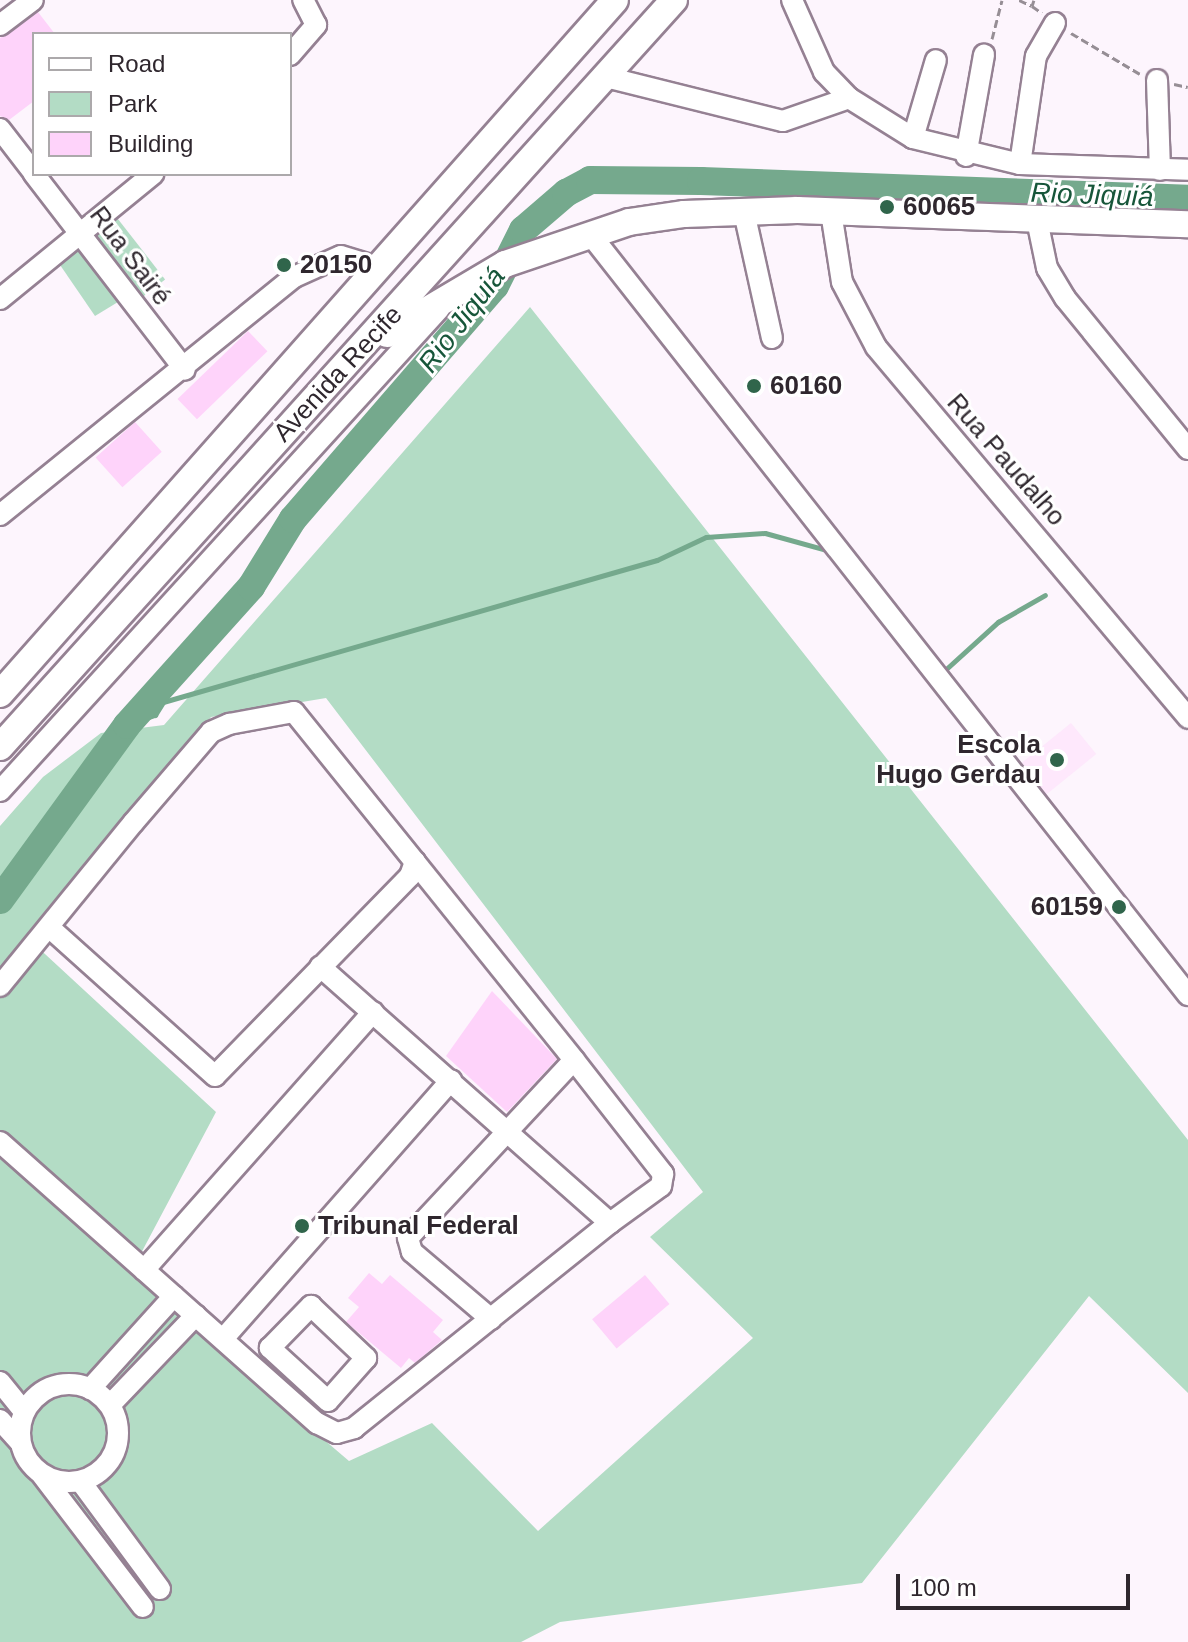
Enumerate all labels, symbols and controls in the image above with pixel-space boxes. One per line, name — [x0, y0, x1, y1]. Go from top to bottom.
legend — [32, 32, 292, 176]
text: Road — [108, 50, 165, 77]
text: Park — [108, 90, 157, 117]
text: Building — [108, 130, 193, 157]
water label: Rio Jiquiá — [1030, 176, 1154, 214]
place label: 60065 — [903, 191, 975, 223]
marker: 60065 — [878, 198, 896, 216]
street label: Rua Sairé — [83, 200, 177, 312]
place label: 20150 — [300, 249, 372, 281]
marker: 20150 — [275, 256, 293, 274]
water label: Rio Jiquiá — [412, 261, 512, 379]
street label: Avenida Recife — [267, 300, 409, 448]
place label: 60160 — [770, 370, 842, 402]
marker: 60160 — [745, 377, 763, 395]
street label: Rua Paudalho — [940, 388, 1072, 532]
place label: Escola Hugo Gerdau — [876, 729, 1041, 790]
marker: Escola Hugo Gerdau — [1048, 751, 1066, 769]
place label: 60159 — [1031, 891, 1103, 923]
marker: 60159 — [1110, 898, 1128, 916]
place label: Tribunal Federal — [318, 1210, 519, 1242]
marker: Tribunal Federal — [293, 1217, 311, 1235]
scale bar — [900, 1558, 1134, 1608]
text: 100 m — [910, 1574, 977, 1601]

